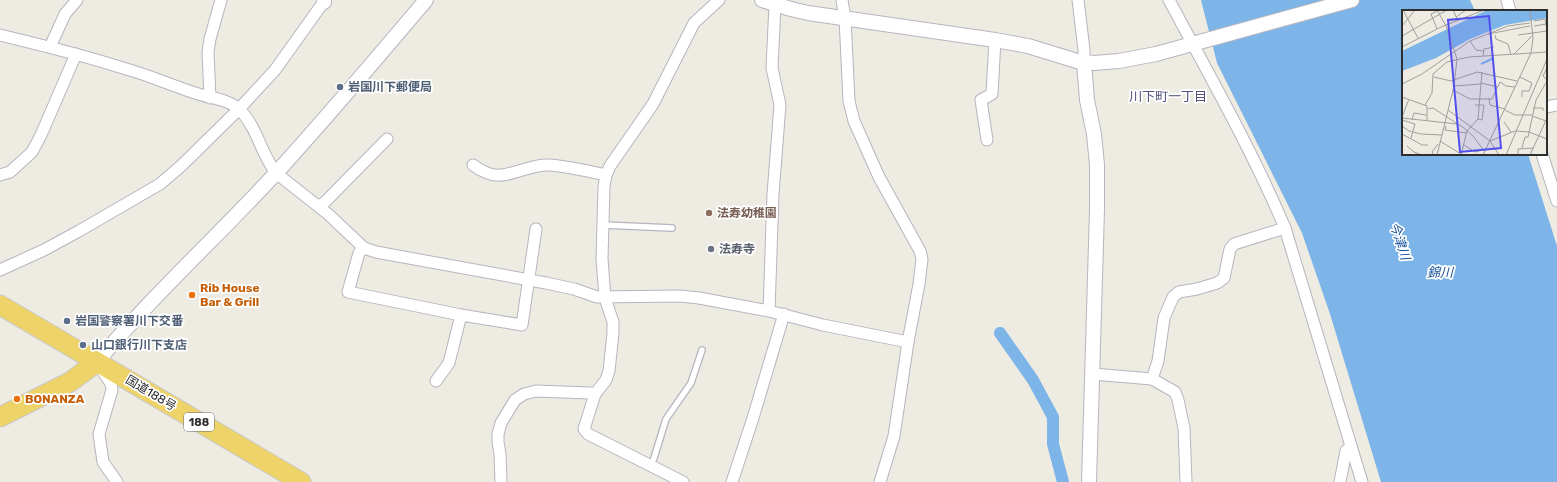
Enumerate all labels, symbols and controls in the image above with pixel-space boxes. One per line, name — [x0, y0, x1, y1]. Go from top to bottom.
inset map — [1402, 10, 1547, 155]
place label: 岩国川下郵便局 — [348, 80, 432, 94]
marker: 岩国川下郵便局 — [335, 82, 345, 92]
district label: 川下町一丁目 — [1129, 89, 1207, 104]
place label: 法寿幼稚園 — [717, 206, 777, 220]
marker: 法寿幼稚園 — [704, 208, 714, 218]
water label: 今津川 — [1387, 220, 1414, 264]
place label: 法寿寺 — [719, 242, 755, 256]
marker: 法寿寺 — [706, 244, 716, 254]
water label: 錦川 — [1427, 265, 1455, 280]
place label: Rib House Bar & Grill — [200, 281, 260, 309]
marker: Rib House Bar & Grill — [187, 290, 197, 300]
place label: 岩国警察署川下交番 — [75, 314, 184, 328]
marker: 岩国警察署川下交番 — [62, 316, 72, 326]
place label: 山口銀行川下支店 — [91, 338, 187, 352]
marker: 山口銀行川下支店 — [78, 340, 88, 350]
street label: 国道188号 — [123, 372, 179, 414]
place label: BONANZA — [25, 392, 85, 406]
marker: BONANZA — [12, 394, 22, 404]
road number: 188 — [184, 413, 214, 431]

